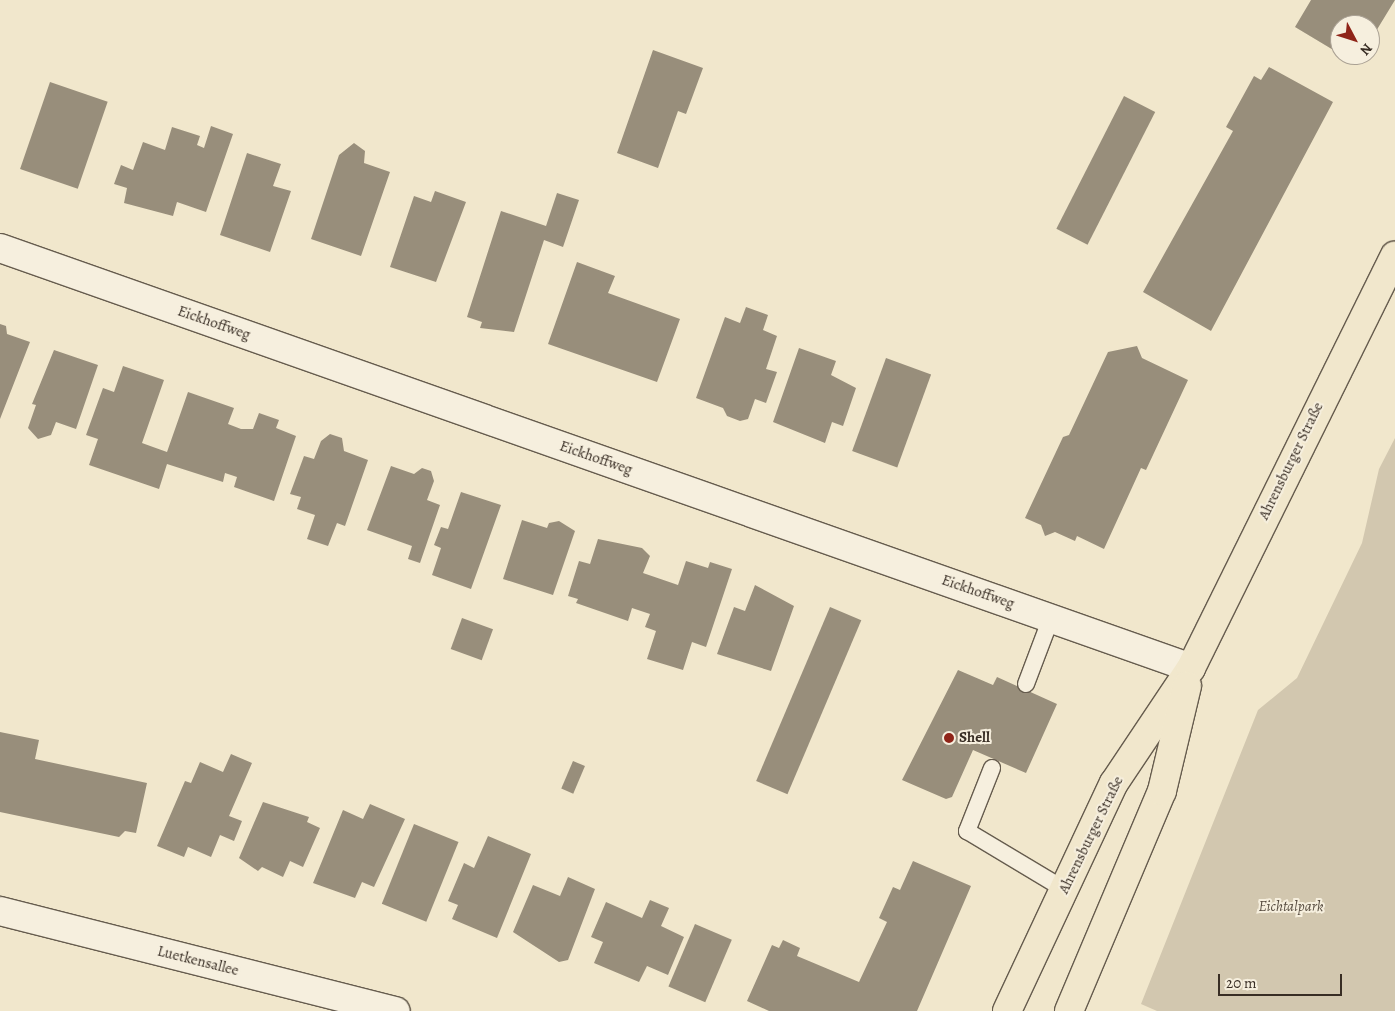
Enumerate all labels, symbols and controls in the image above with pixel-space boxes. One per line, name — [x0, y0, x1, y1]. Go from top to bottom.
north arrow — [1330, 15, 1380, 65]
text: N — [1356, 39, 1377, 59]
street label: Eickhoffweg — [175, 302, 253, 344]
street label: Ahrensburger Straße — [1255, 399, 1327, 523]
street label: Eickhoffweg — [557, 437, 635, 479]
street label: Eickhoffweg — [939, 571, 1017, 613]
place label: Shell — [959, 729, 990, 747]
marker: Shell — [943, 732, 955, 744]
street label: Ahrensburger Straße — [1055, 773, 1127, 897]
park label: Eichtalpark — [1258, 898, 1324, 916]
street label: Luetkensallee — [155, 942, 241, 980]
scale bar — [1220, 964, 1344, 996]
text: 20 m — [1226, 973, 1257, 993]

